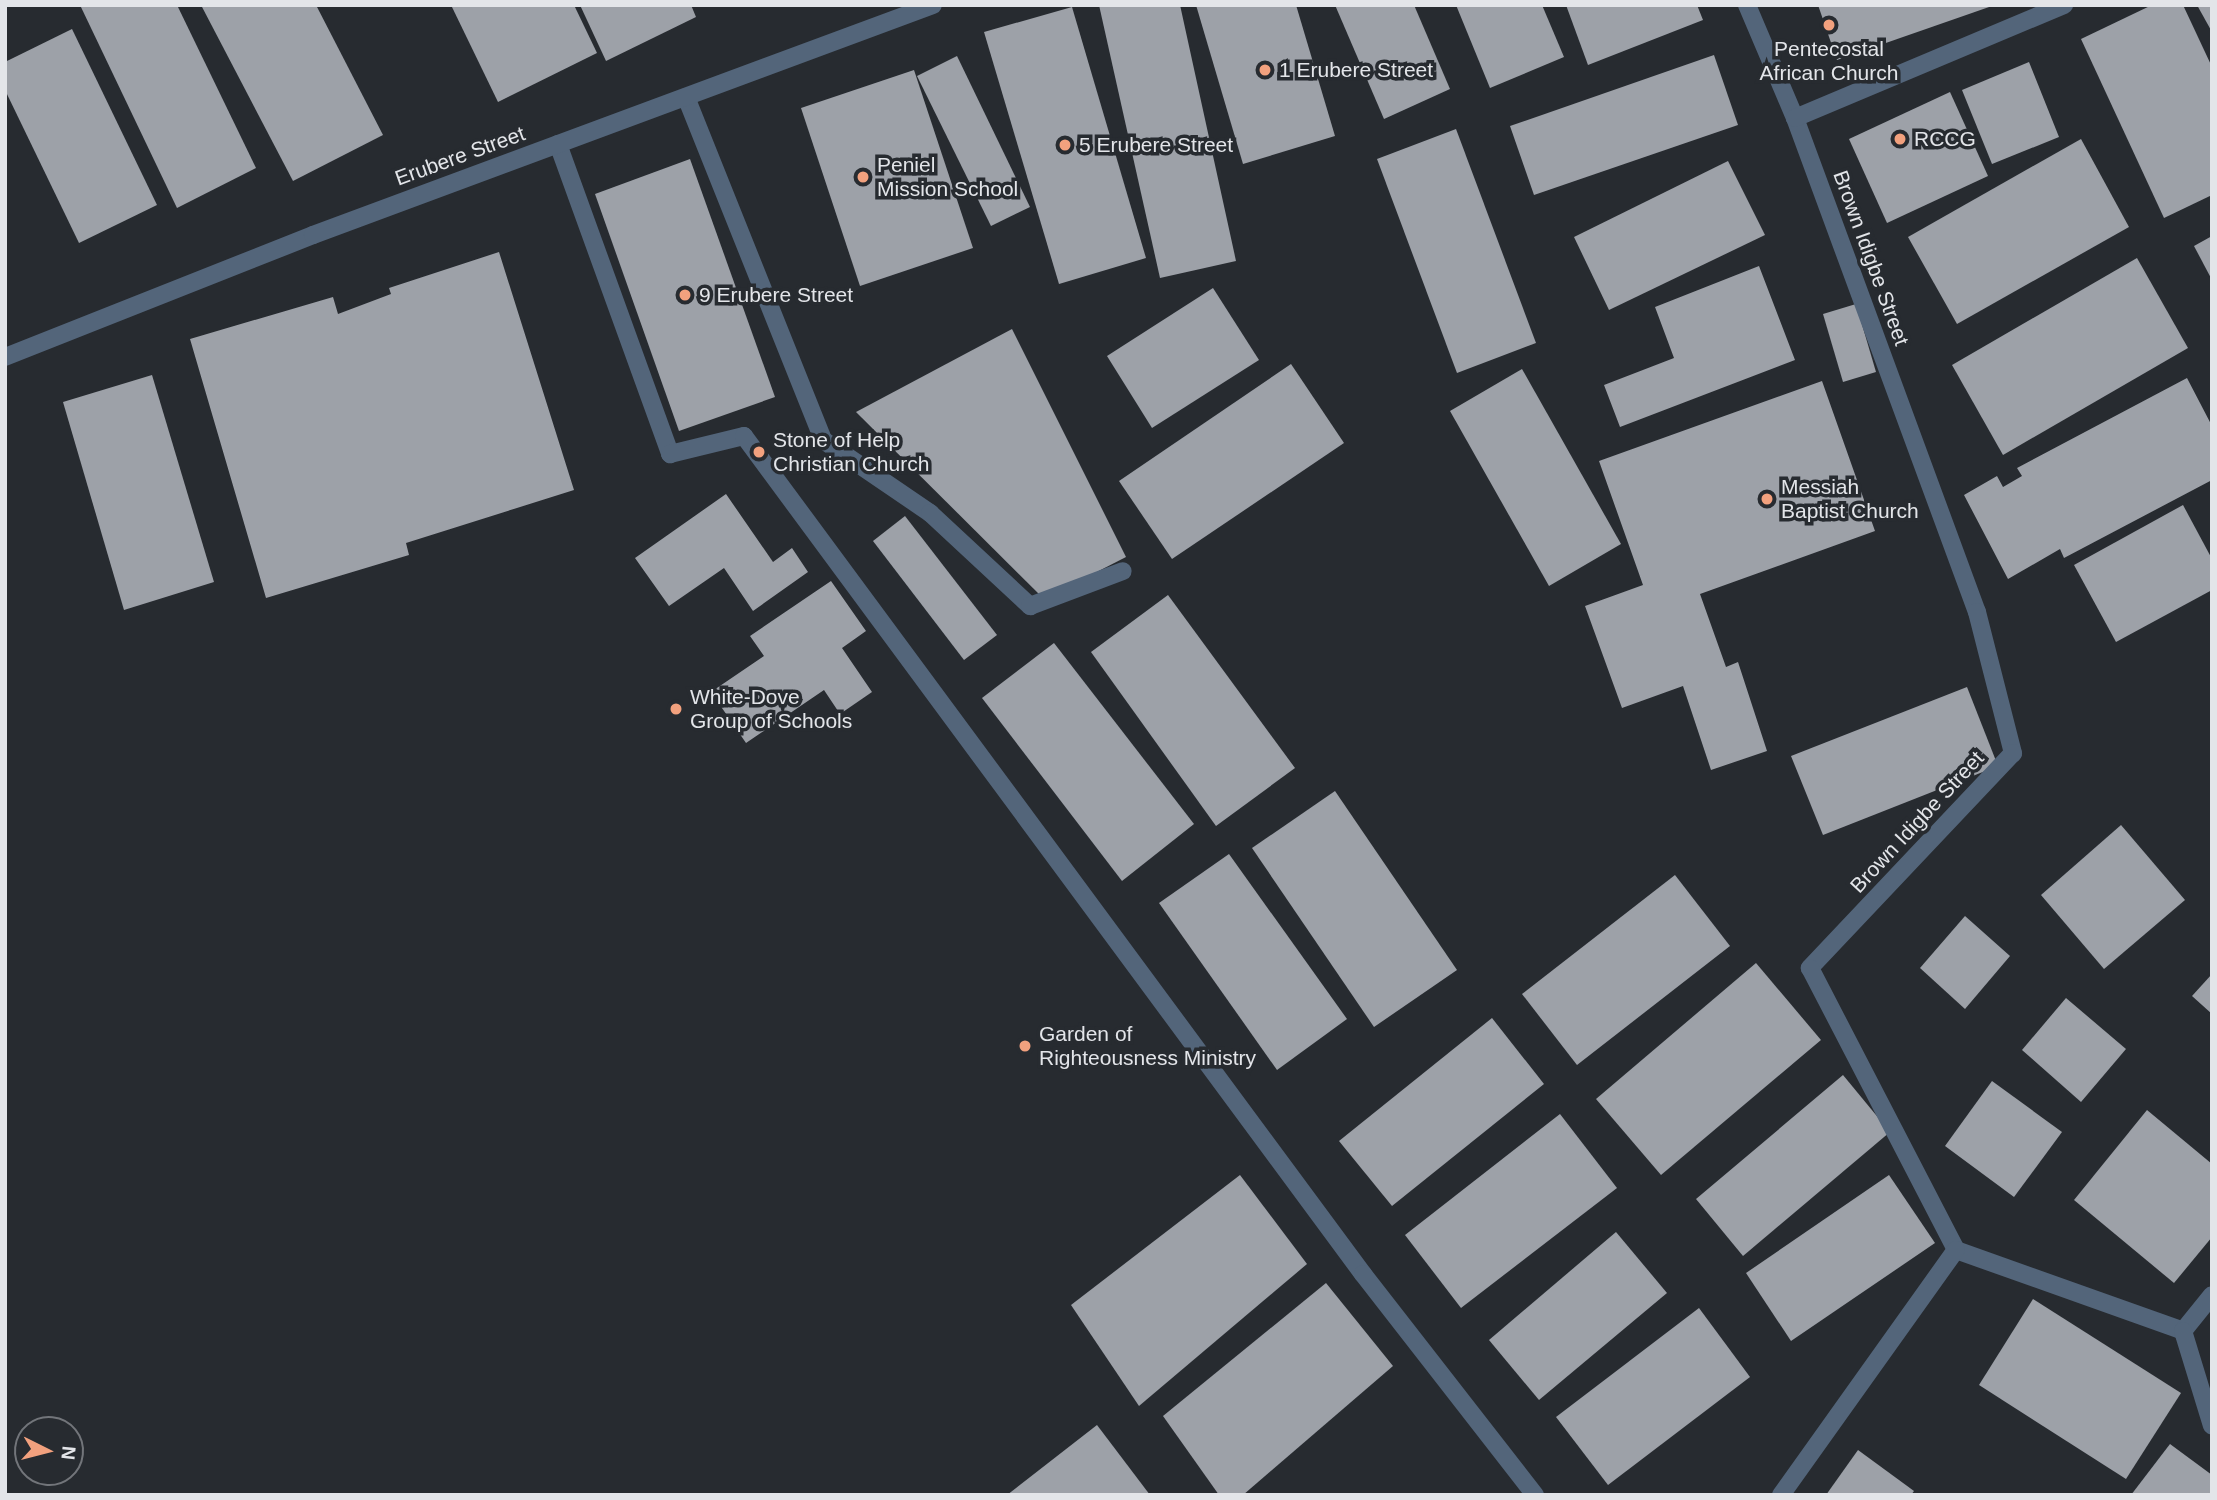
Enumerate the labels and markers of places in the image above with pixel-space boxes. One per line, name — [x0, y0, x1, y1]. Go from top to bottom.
marker: Pentecostal African Church — [1821, 17, 1837, 33]
place label: Pentecostal African Church — [1760, 36, 1898, 86]
place label: 1 Erubere Street — [1279, 57, 1433, 83]
marker: 1 Erubere Street — [1257, 62, 1273, 78]
place label: RCCG — [1914, 126, 1976, 152]
marker: RCCG — [1892, 131, 1908, 147]
place label: 5 Erubere Street — [1079, 132, 1233, 158]
marker: 5 Erubere Street — [1057, 137, 1073, 153]
place label: Peniel Mission School — [877, 152, 1018, 202]
marker: Peniel Mission School — [855, 169, 871, 185]
place label: 9 Erubere Street — [699, 282, 853, 308]
marker: 9 Erubere Street — [677, 287, 693, 303]
place label: Stone of Help Christian Church — [773, 427, 929, 477]
marker: Stone of Help Christian Church — [751, 444, 767, 460]
place label: Messiah Baptist Church — [1781, 474, 1919, 524]
marker: Messiah Baptist Church — [1759, 491, 1775, 507]
place label: White-Dove Group of Schools — [690, 684, 852, 734]
marker: White-Dove Group of Schools — [668, 701, 684, 717]
place label: Garden of Righteousness Ministry — [1039, 1021, 1256, 1071]
marker: Garden of Righteousness Ministry — [1017, 1038, 1033, 1054]

